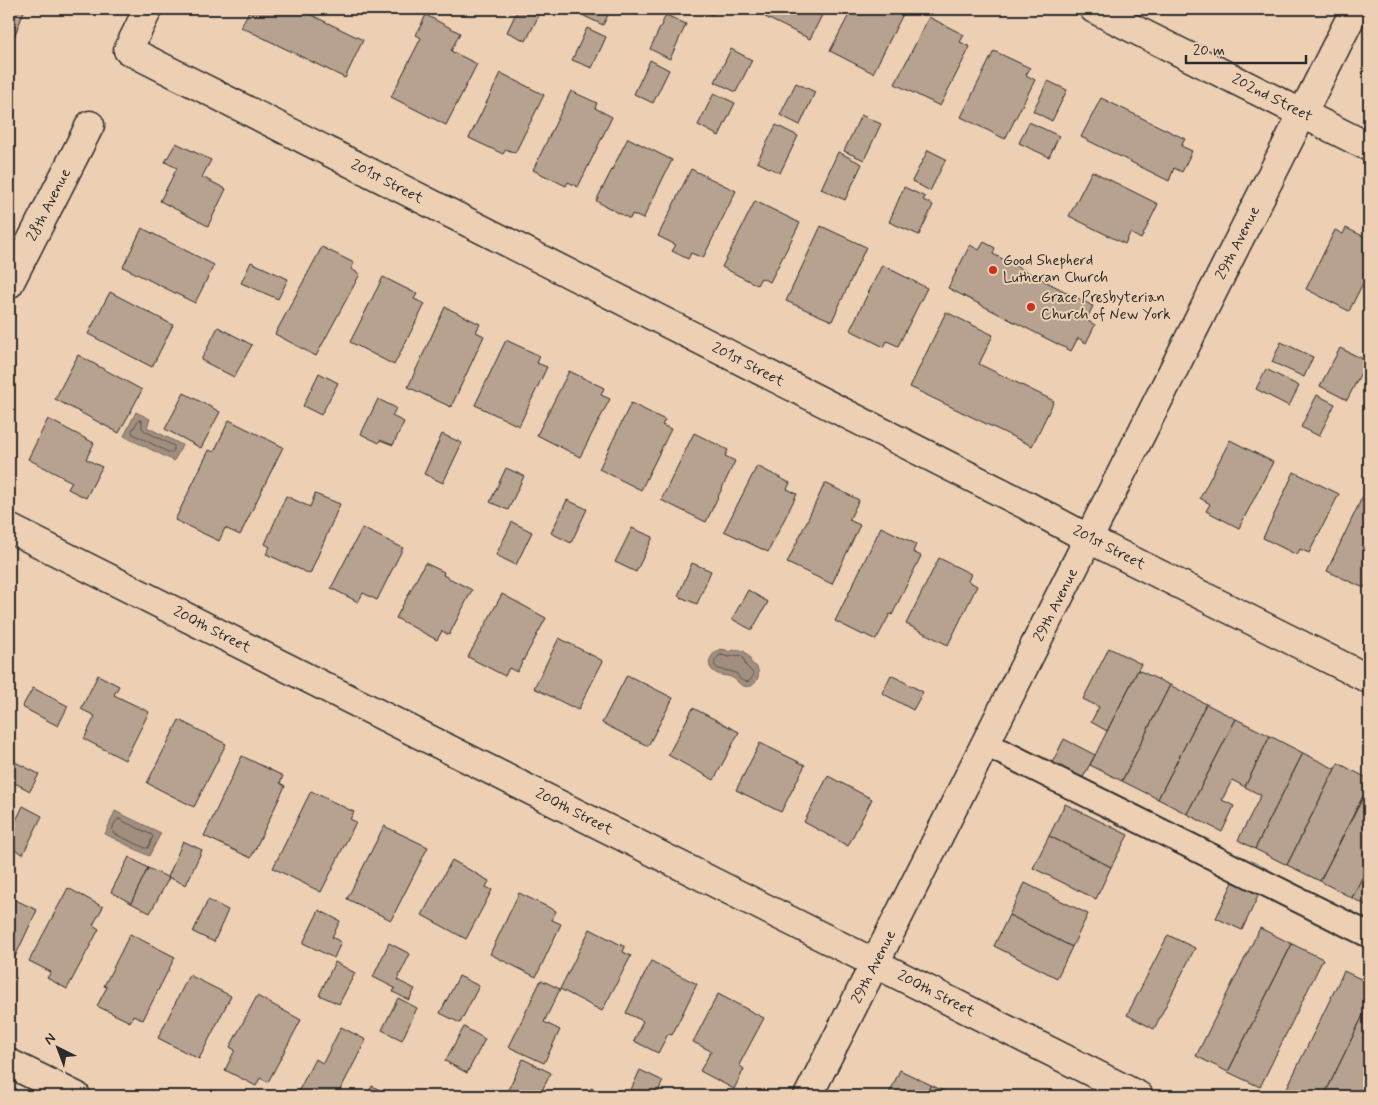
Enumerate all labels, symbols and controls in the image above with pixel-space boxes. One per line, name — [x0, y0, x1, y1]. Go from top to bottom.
scale bar — [1186, 32, 1306, 64]
text: 20 m — [1193, 41, 1225, 61]
street label: 202nd Street — [1228, 69, 1316, 127]
street label: 201st Street — [347, 155, 427, 209]
street label: 28th Avenue — [22, 165, 76, 245]
street label: 29th Avenue — [1211, 203, 1265, 283]
place label: Good Shepherd Lutheran Church — [1003, 251, 1108, 288]
marker: Good Shepherd Lutheran Church — [987, 264, 999, 276]
place label: Grace Presbyterian Church of New York — [1041, 288, 1171, 325]
marker: Grace Presbyterian Church of New York — [1025, 301, 1037, 313]
street label: 201st Street — [708, 338, 788, 392]
street label: 201st Street — [1069, 521, 1149, 575]
street label: 29th Avenue — [1029, 565, 1083, 645]
street label: 200th Street — [170, 602, 254, 658]
street label: 200th Street — [532, 784, 616, 840]
street label: 29th Avenue — [847, 927, 901, 1007]
street label: 200th Street — [894, 966, 978, 1022]
north arrow — [32, 1022, 82, 1072]
text: N — [40, 1029, 59, 1049]

